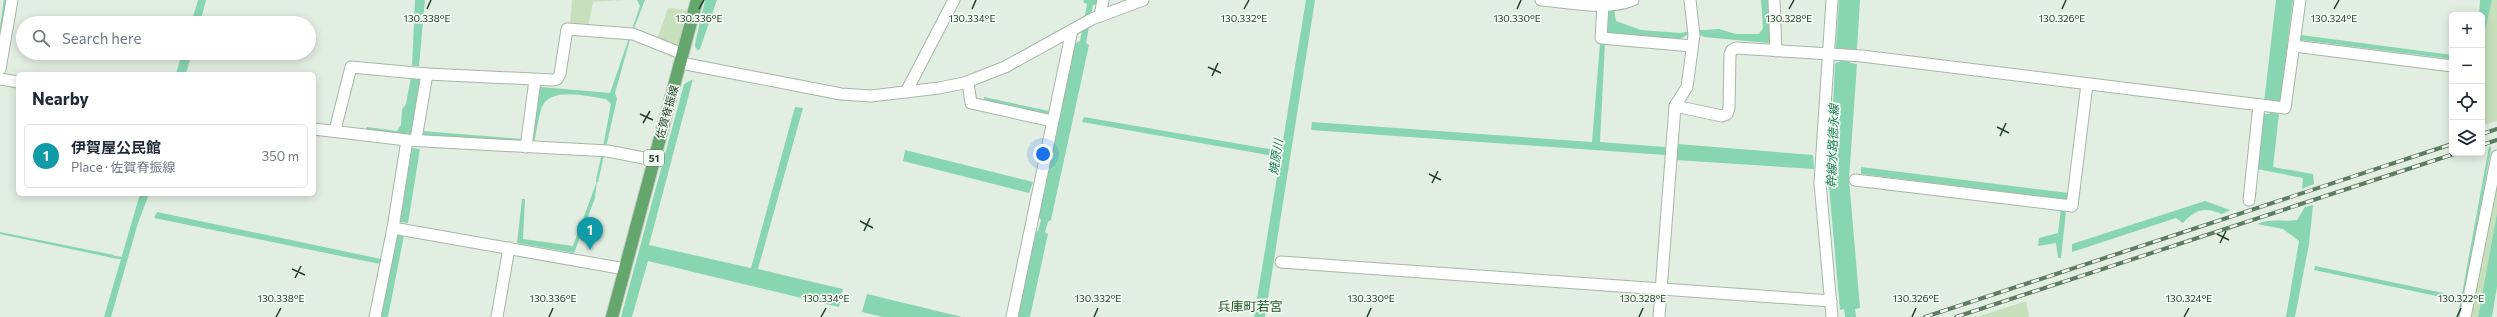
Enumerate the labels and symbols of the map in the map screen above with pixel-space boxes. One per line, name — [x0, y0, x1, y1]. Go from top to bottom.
text: 130.338°E — [404, 12, 450, 24]
text: 130.336°E — [676, 12, 722, 24]
text: 130.334°E — [949, 12, 995, 24]
text: 130.332°E — [1221, 12, 1267, 24]
text: 130.330°E — [1493, 12, 1541, 24]
text: 130.328°E — [1766, 12, 1812, 24]
text: 130.326°E — [2039, 12, 2085, 24]
text: 130.324°E — [2311, 12, 2357, 24]
street label: 佐賀脊振線 — [653, 84, 680, 140]
water label: 幹線水路徳永線 — [1824, 102, 1841, 188]
water label: 焼原川 — [1265, 136, 1285, 176]
your location — [1033, 144, 1053, 164]
road number: 51 — [644, 150, 664, 166]
pin: 1 — [577, 217, 603, 250]
text: 130.338°E — [258, 292, 304, 304]
text: 130.336°E — [530, 292, 576, 304]
text: 130.334°E — [803, 292, 849, 304]
text: 130.332°E — [1075, 292, 1121, 304]
text: 130.330°E — [1347, 292, 1395, 304]
text: 130.328°E — [1620, 292, 1666, 304]
text: 130.326°E — [1893, 292, 1939, 304]
text: 130.324°E — [2166, 292, 2212, 304]
text: 130.322°E — [2438, 292, 2484, 304]
district label: 兵庫町若宮 — [1217, 298, 1283, 314]

